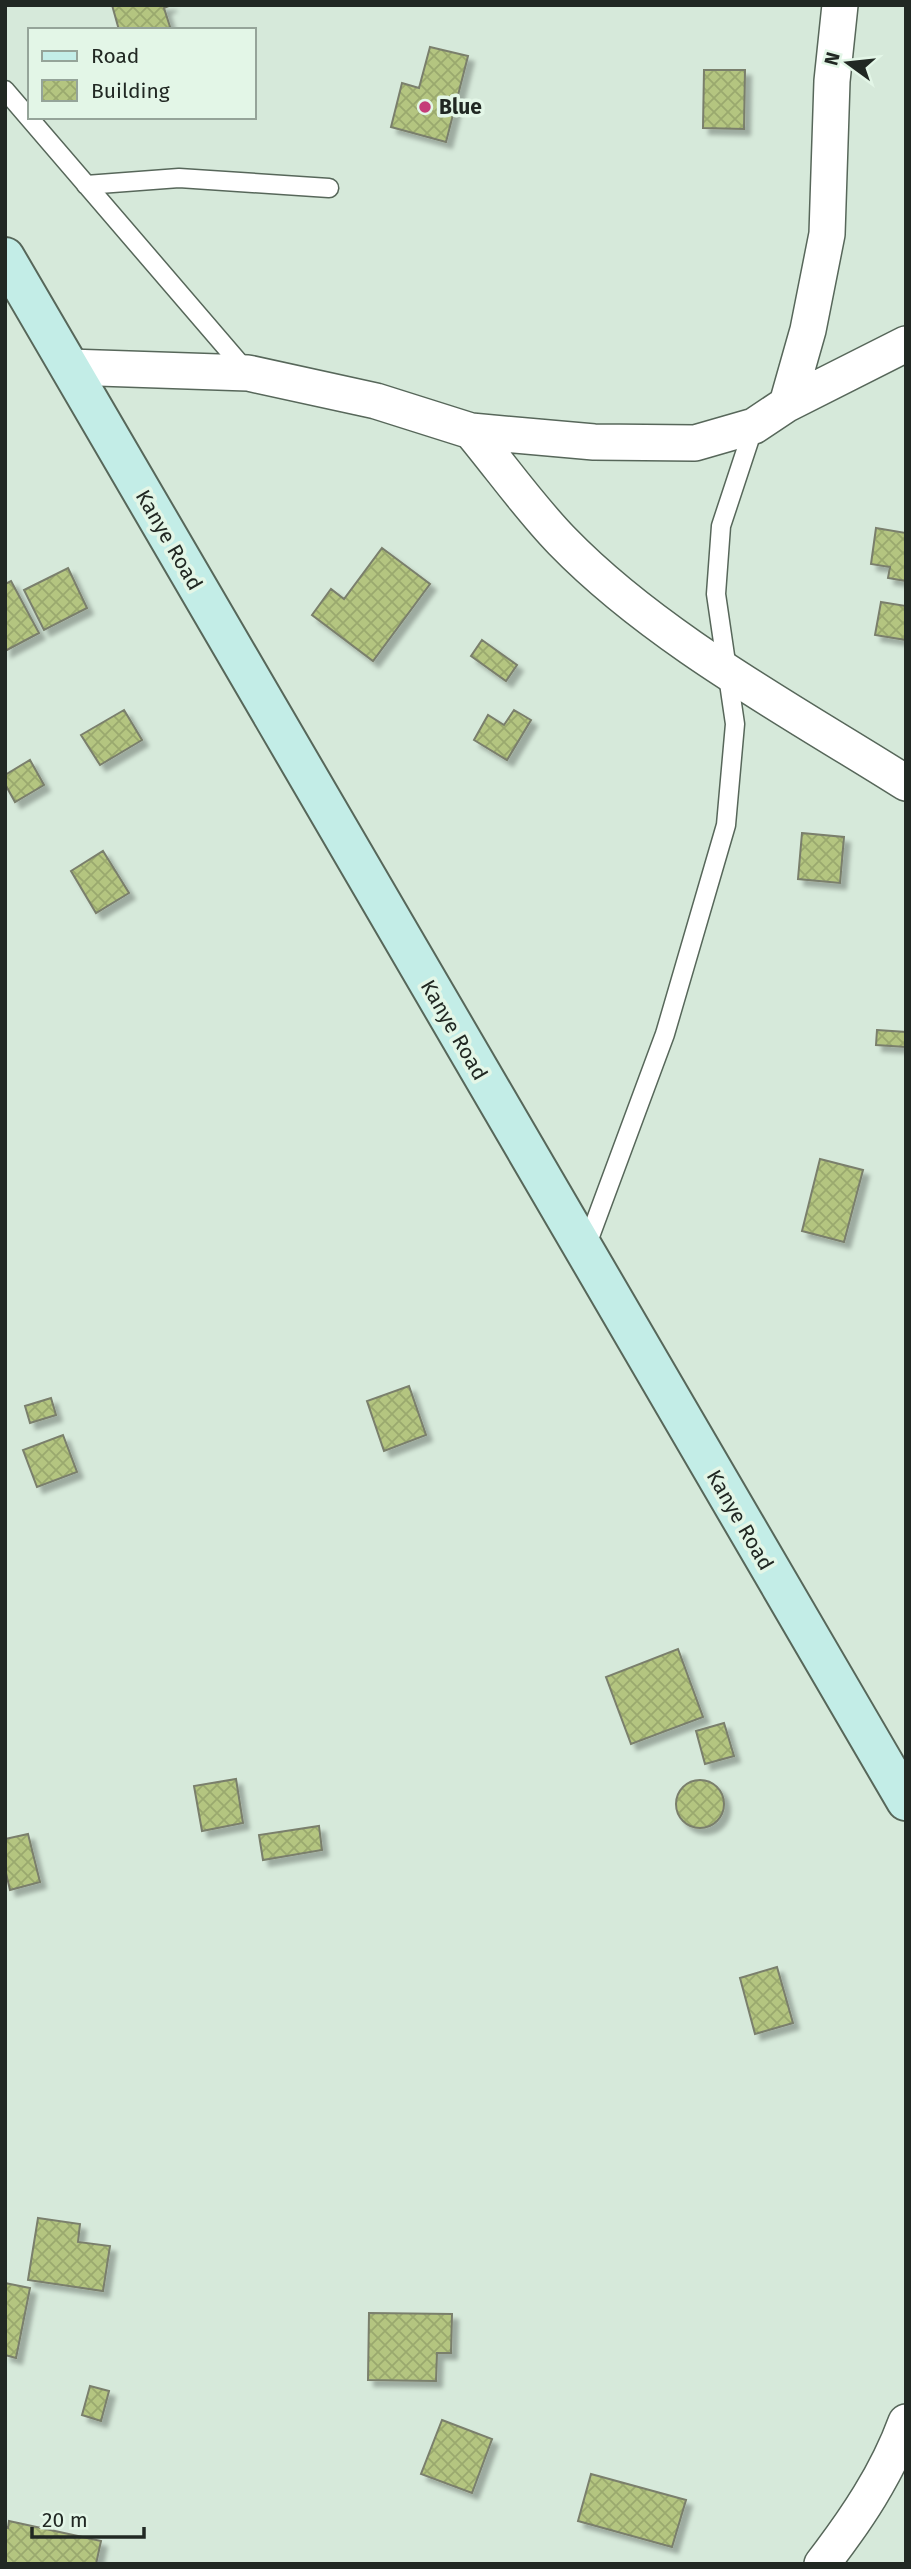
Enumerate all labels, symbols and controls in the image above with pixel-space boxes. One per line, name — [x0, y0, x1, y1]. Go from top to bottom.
legend — [28, 28, 256, 119]
north arrow — [813, 28, 883, 98]
text: Road — [91, 43, 139, 69]
text: N — [819, 50, 845, 68]
text: Building — [91, 78, 170, 104]
place label: Blue — [439, 94, 482, 120]
marker: Blue — [417, 99, 433, 115]
street label: Kanye Road — [130, 485, 208, 595]
street label: Kanye Road — [415, 975, 493, 1085]
street label: Kanye Road — [701, 1465, 779, 1575]
scale bar — [32, 2496, 144, 2540]
text: 20 m — [42, 2507, 88, 2533]

